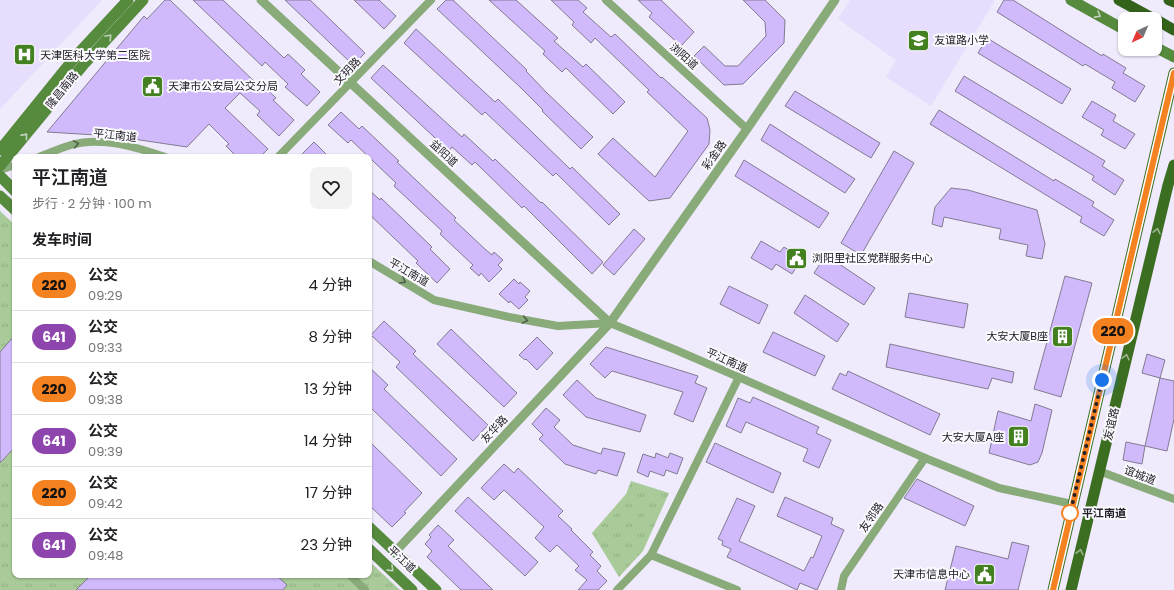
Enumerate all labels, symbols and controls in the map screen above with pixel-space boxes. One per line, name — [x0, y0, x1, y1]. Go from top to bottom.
one-way arrow — [1094, 11, 1101, 18]
north arrow — [1118, 12, 1162, 56]
map controls — [1118, 12, 1162, 56]
school or university icon: 友谊路小学 — [906, 27, 932, 53]
place label: 友谊路小学 — [934, 32, 989, 48]
one-way arrow — [104, 34, 112, 42]
street label: 浏阳道 — [666, 39, 702, 73]
hospital icon: 天津医科大学第二医院 — [12, 42, 38, 68]
place label: 天津医科大学第二医院 — [40, 47, 150, 63]
street label: 文玥路 — [330, 54, 364, 88]
street label: 隆昌南路 — [42, 68, 82, 112]
public building icon: 天津市公安局公交分局 — [139, 73, 165, 99]
place label: 天津市公安局公交分局 — [168, 78, 278, 94]
street label: 平江南道 — [92, 125, 138, 145]
one-way arrow — [20, 133, 27, 140]
street label: 益阳道 — [426, 136, 462, 170]
street label: 彩金路 — [698, 137, 730, 173]
one-way arrow — [73, 140, 79, 149]
text: 平江南道 — [32, 164, 108, 191]
button: heart — [310, 167, 352, 209]
text: 步行 · 2 分钟 · 100 m — [32, 194, 152, 213]
one-way arrow — [1152, 228, 1160, 234]
text: 发车时间 — [32, 229, 92, 250]
public building icon: 浏阳里社区党群服务中心 — [783, 245, 809, 271]
place label: 浏阳里社区党群服务中心 — [812, 250, 933, 266]
street label: 平江南道 — [386, 254, 432, 290]
text: 公交 — [88, 264, 118, 285]
text: 4 分钟 — [309, 274, 352, 295]
text: 220 — [41, 275, 67, 295]
one-way arrow — [399, 277, 406, 284]
text: 09:29 — [88, 286, 123, 305]
one-way arrow — [522, 315, 528, 324]
text: 公交 — [88, 316, 118, 337]
line badge: 220 — [1090, 318, 1136, 344]
text: 220 — [1100, 321, 1126, 341]
building icon: 大安大厦B座 — [1050, 323, 1076, 349]
text: 8 分钟 — [309, 326, 352, 347]
text: 641 — [42, 327, 66, 347]
place label: 大安大厦B座 — [986, 328, 1048, 344]
text: 09:33 — [88, 338, 122, 357]
street label: 平江南道 — [704, 344, 750, 376]
one-way arrow — [1122, 354, 1130, 361]
text: 公交 — [88, 368, 118, 389]
your location — [1092, 370, 1112, 390]
text: 13 分钟 — [304, 378, 352, 399]
text: 220 — [41, 379, 67, 399]
text: 09:38 — [88, 390, 123, 409]
street label: 友谊路 — [1099, 406, 1123, 442]
street label: 友华路 — [477, 411, 511, 447]
text: 公交 — [88, 420, 118, 441]
building icon: 大安大厦A座 — [1006, 424, 1032, 450]
place label: 大安大厦A座 — [942, 429, 1004, 445]
text: 14 分钟 — [304, 430, 352, 451]
text: 641 — [42, 431, 66, 451]
text: 09:39 — [88, 442, 123, 461]
street label: 谊城道 — [1122, 462, 1158, 488]
text: 公交 — [88, 472, 118, 493]
text: 17 分钟 — [305, 482, 352, 503]
text: 220 — [41, 483, 67, 503]
text: 09:42 — [88, 494, 123, 513]
street label: 友邻路 — [855, 499, 887, 535]
marker: 平江南道 — [1061, 504, 1079, 522]
place label: 平江南道 — [1082, 505, 1126, 521]
text: 公交 — [88, 524, 118, 545]
text: 23 分钟 — [301, 534, 352, 555]
text: 641 — [42, 535, 66, 555]
street label: 平江道 — [384, 542, 420, 576]
text: 09:48 — [88, 546, 124, 565]
one-way arrow — [1075, 549, 1084, 556]
public building icon: 天津市信息中心 — [972, 561, 998, 587]
one-way arrow — [386, 565, 394, 572]
place label: 天津市信息中心 — [893, 566, 970, 582]

